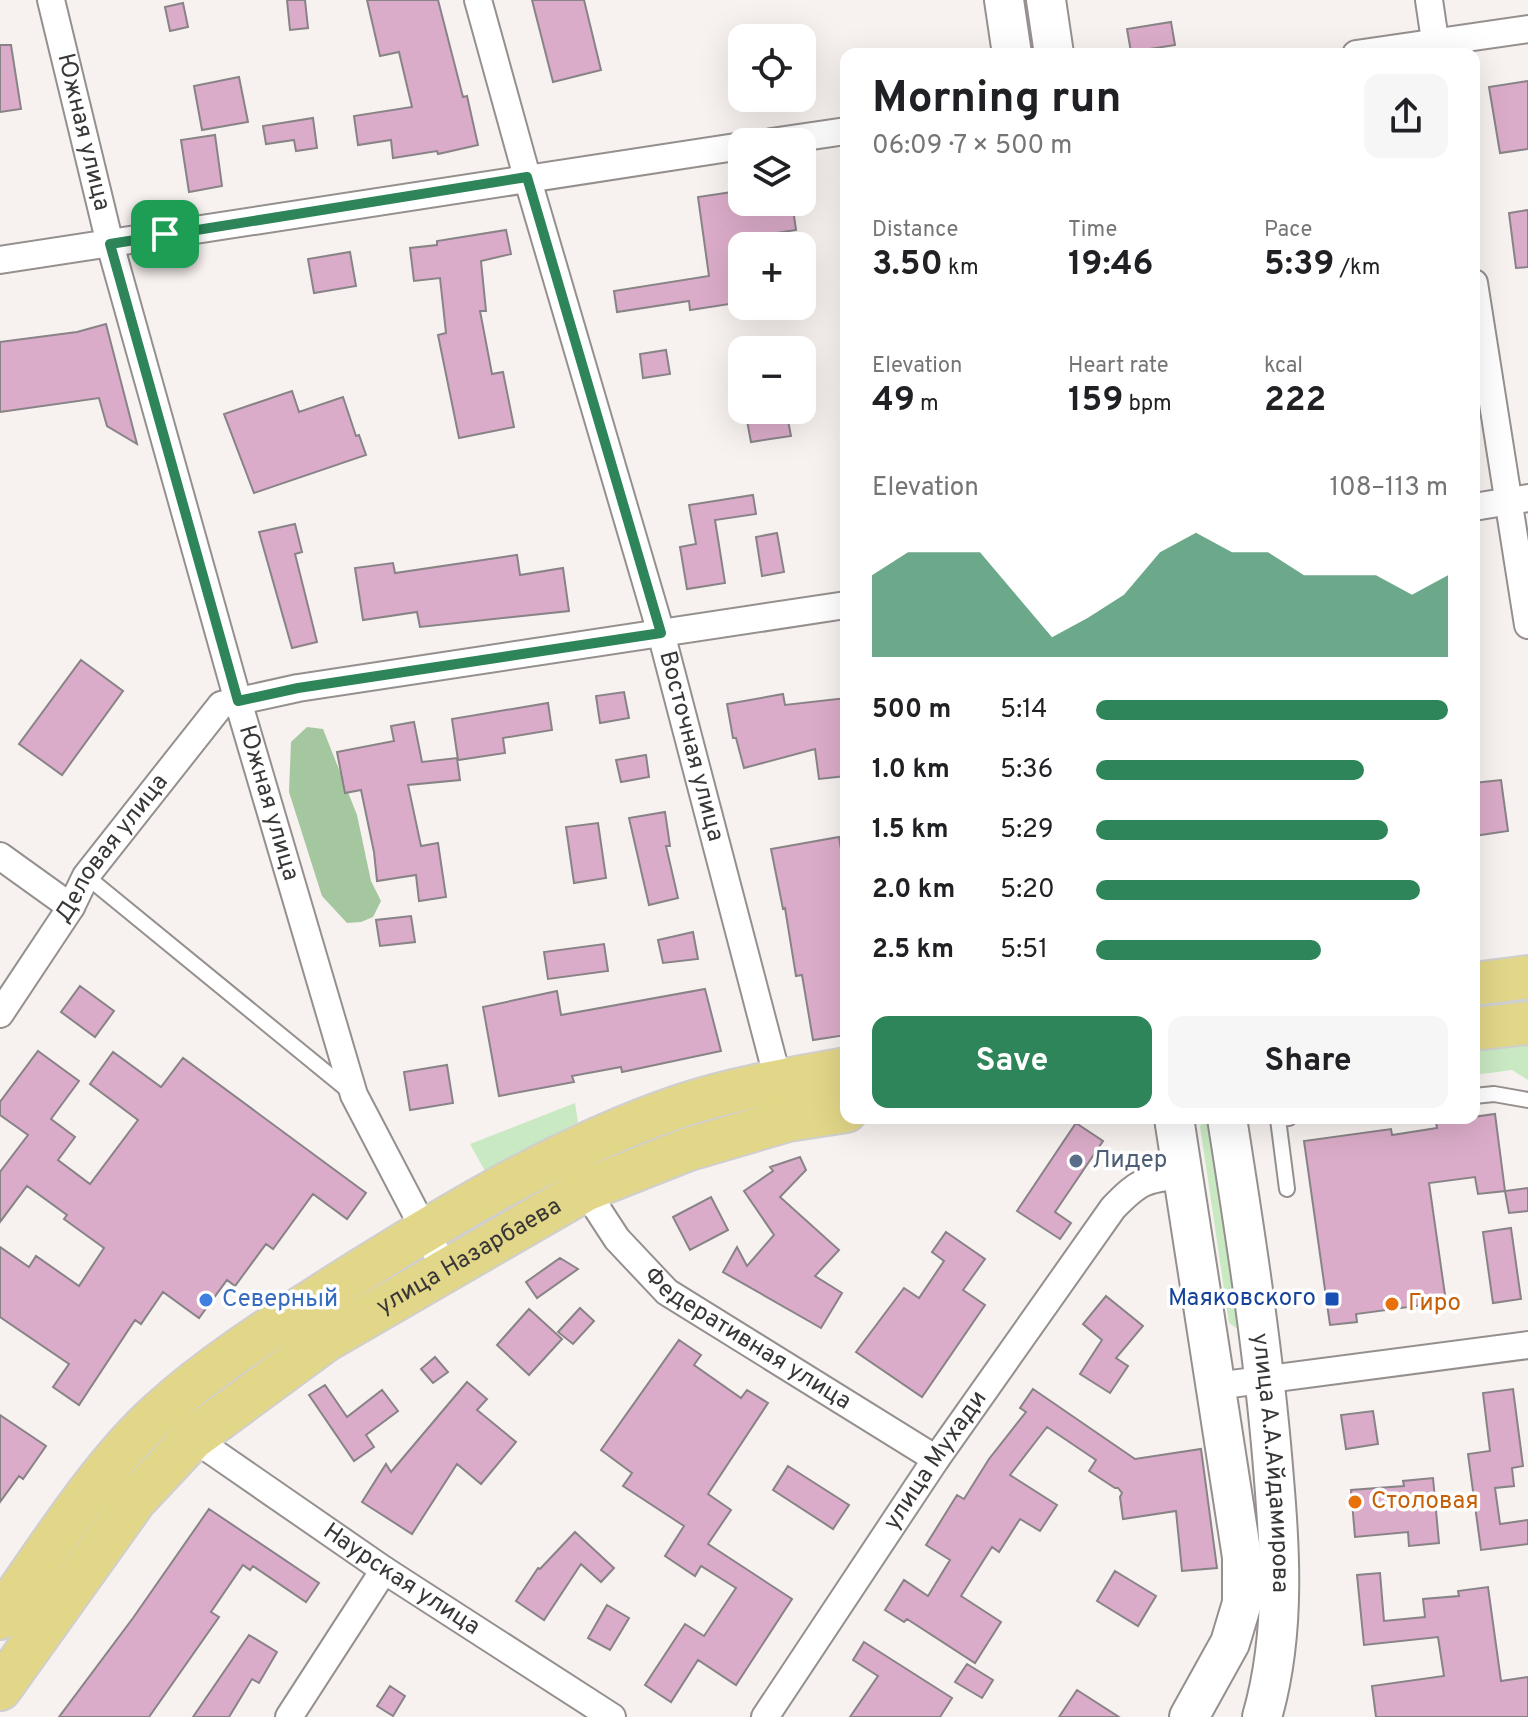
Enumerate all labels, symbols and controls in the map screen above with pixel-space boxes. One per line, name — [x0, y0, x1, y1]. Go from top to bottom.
map controls — [728, 24, 816, 424]
button: locate — [728, 24, 816, 112]
street label: Южная улица — [50, 51, 116, 214]
text: Morning run — [872, 72, 1122, 128]
button: share — [1364, 74, 1448, 158]
button: layers — [728, 128, 816, 216]
text: 06:09 · 7 × 500 m — [872, 130, 1072, 163]
pin — [131, 200, 199, 268]
icon: arrive — [143, 212, 187, 256]
text: Distance — [872, 217, 958, 244]
text: Time — [1068, 217, 1117, 244]
text: Pace — [1264, 217, 1312, 244]
button: + — [728, 232, 816, 320]
text: 3.50 — [872, 244, 943, 287]
text: 19:46 — [1068, 244, 1154, 287]
text: 5:39 — [1264, 244, 1334, 287]
text: km — [943, 255, 979, 282]
text: /km — [1334, 255, 1380, 282]
button: − — [728, 336, 816, 424]
text: Elevation — [872, 353, 962, 380]
text: Heart rate — [1068, 353, 1169, 380]
text: kcal — [1264, 353, 1303, 380]
text: 49 — [872, 380, 915, 423]
text: 159 — [1068, 380, 1123, 423]
text: 222 — [1264, 380, 1326, 423]
text: m — [915, 391, 939, 418]
text: bpm — [1123, 391, 1172, 418]
text: Elevation — [872, 472, 979, 505]
text: 108–113 m — [1329, 472, 1448, 505]
street label: Восточная улица — [651, 648, 730, 845]
text: 500 m — [872, 694, 951, 727]
text: 5:14 — [1000, 694, 1047, 727]
street label: Южная улица — [231, 722, 305, 884]
text: 1.0 km — [872, 754, 950, 787]
text: 5:36 — [1000, 754, 1053, 787]
street label: Деловая улица — [49, 768, 175, 929]
text: 1.5 km — [872, 814, 949, 847]
text: 5:29 — [1000, 814, 1053, 847]
text: 2.0 km — [872, 874, 955, 907]
text: 5:20 — [1000, 874, 1055, 907]
text: 2.5 km — [872, 934, 954, 967]
text: 5:51 — [1000, 934, 1048, 967]
button: Save — [872, 1016, 1152, 1108]
button: Share — [1168, 1016, 1448, 1108]
place label: Лидер — [1092, 1146, 1167, 1176]
marker: Лидер — [1067, 1152, 1085, 1170]
street label: улица Назарбаева — [372, 1192, 567, 1322]
street label: Федеративная улица — [637, 1261, 856, 1417]
place label: Маяковского — [1168, 1284, 1316, 1314]
place label: Северный — [222, 1285, 338, 1315]
place label: Гиро — [1408, 1289, 1461, 1319]
marker: Маяковского — [1323, 1290, 1341, 1308]
marker: Северный — [197, 1291, 215, 1309]
marker: Гиро — [1383, 1295, 1401, 1313]
street label: улица А.А.Айдамирова — [1244, 1331, 1294, 1593]
street label: улица Мухади — [878, 1385, 994, 1536]
place label: Столовая — [1371, 1487, 1479, 1517]
marker: Столовая — [1346, 1493, 1364, 1511]
street label: Наурская улица — [317, 1517, 485, 1643]

